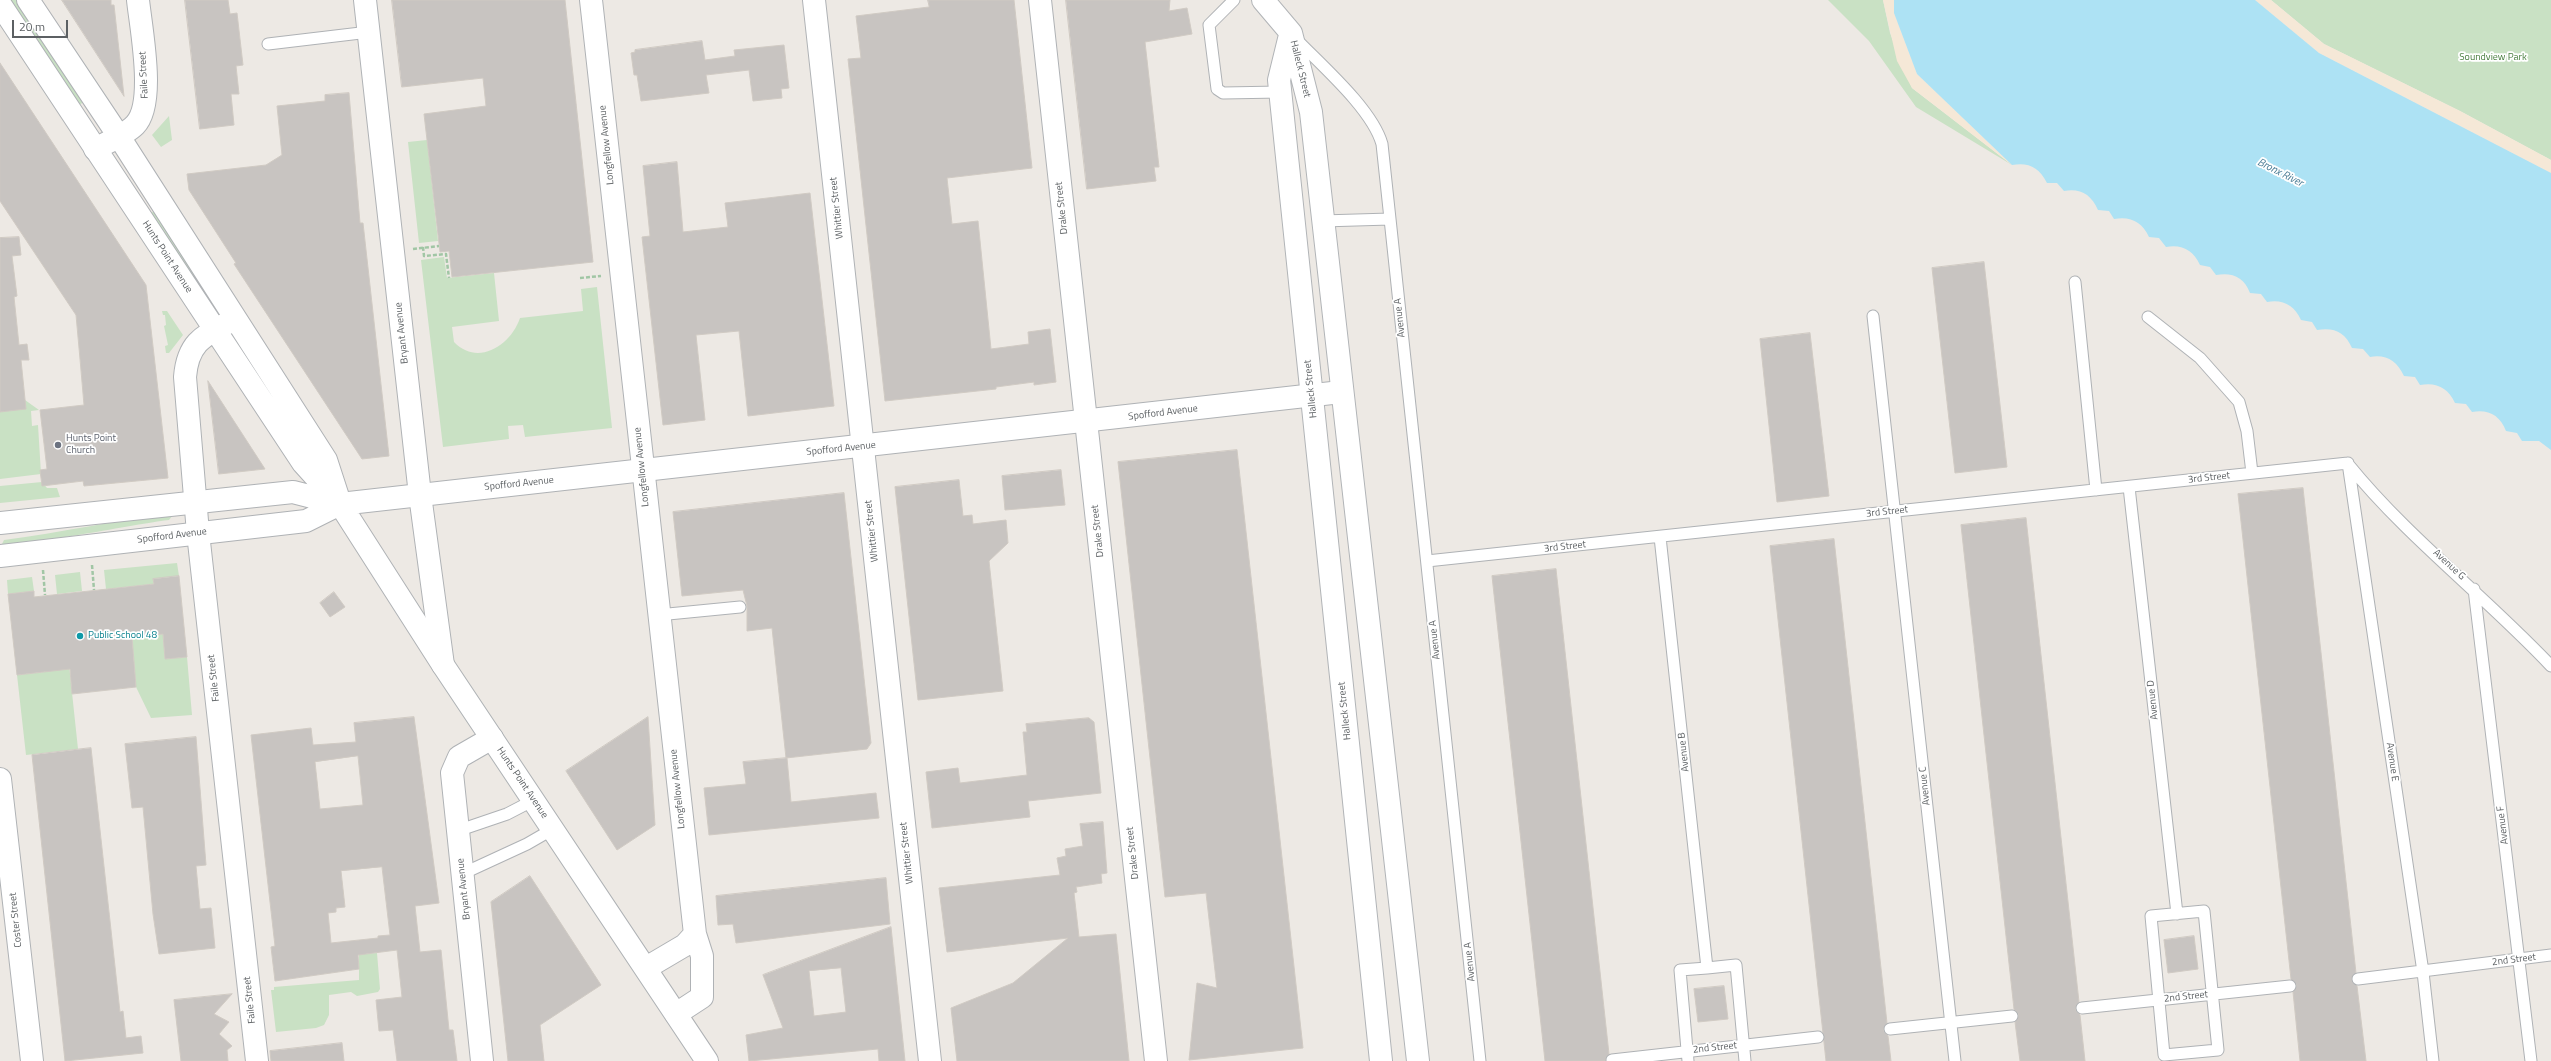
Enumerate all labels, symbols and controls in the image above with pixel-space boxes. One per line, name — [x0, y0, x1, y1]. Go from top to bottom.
scale bar — [14, 12, 70, 38]
text: 20 m — [19, 17, 45, 36]
street label: Halleck Street — [1287, 39, 1313, 99]
street label: Faile Street — [137, 51, 151, 99]
park label: Soundview Park — [2459, 52, 2527, 64]
street label: Longfellow Avenue — [597, 105, 617, 185]
water label: Bronx River — [2255, 156, 2305, 190]
street label: Whittier Street — [828, 176, 846, 240]
street label: Drake Street — [1053, 181, 1071, 235]
street label: Hunts Point Avenue — [139, 219, 195, 295]
street label: Avenue A — [1392, 298, 1408, 338]
street label: Bryant Avenue — [393, 302, 411, 364]
street label: Halleck Street — [1302, 359, 1320, 419]
street label: Spofford Avenue — [1128, 403, 1198, 423]
street label: Longfellow Avenue — [632, 427, 652, 507]
place label: Hunts Point Church — [66, 433, 116, 456]
street label: Spofford Avenue — [806, 439, 876, 459]
marker: Hunts Point Church — [53, 440, 63, 450]
street label: 3rd Street — [2187, 470, 2231, 486]
street label: Spofford Avenue — [484, 474, 554, 494]
street label: Whittier Street — [863, 499, 881, 563]
street label: Drake Street — [1089, 504, 1107, 558]
street label: 3rd Street — [1865, 504, 1909, 520]
street label: Spofford Avenue — [137, 526, 207, 546]
street label: 3rd Street — [1543, 539, 1587, 555]
street label: Avenue G — [2430, 547, 2468, 583]
street label: Avenue A — [1427, 620, 1443, 660]
place label: Public School 48 — [88, 630, 157, 642]
marker: Public School 48 — [75, 631, 85, 641]
street label: Faile Street — [206, 654, 222, 702]
street label: Avenue D — [2145, 680, 2161, 720]
street label: Halleck Street — [1336, 681, 1354, 741]
street label: Avenue B — [1676, 732, 1692, 772]
street label: Avenue E — [2383, 742, 2401, 782]
street label: Hunts Point Avenue — [494, 745, 550, 821]
street label: Longfellow Avenue — [668, 749, 688, 829]
street label: Avenue C — [1917, 766, 1933, 806]
street label: Avenue F — [2495, 805, 2511, 845]
street label: Whittier Street — [898, 821, 916, 885]
street label: Drake Street — [1124, 826, 1142, 880]
street label: Bryant Avenue — [455, 858, 473, 920]
street label: Coster Street — [7, 892, 25, 948]
street label: Avenue A — [1462, 942, 1478, 982]
street label: 2nd Street — [2491, 951, 2537, 969]
street label: Faile Street — [242, 976, 258, 1024]
street label: 2nd Street — [2163, 989, 2209, 1005]
street label: 2nd Street — [1692, 1040, 1738, 1056]

